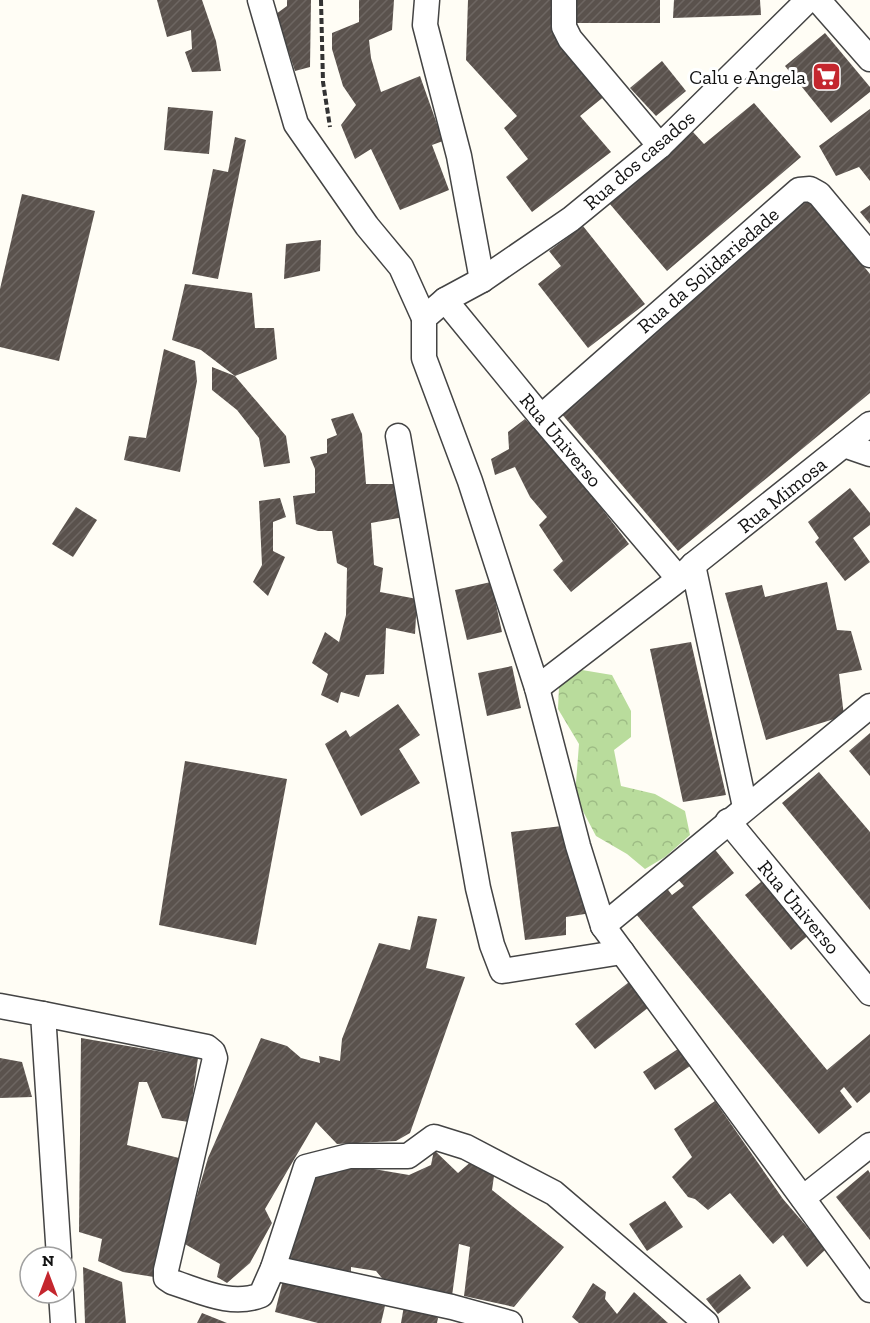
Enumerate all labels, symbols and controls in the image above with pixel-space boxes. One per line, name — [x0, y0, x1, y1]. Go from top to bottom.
supermarket icon: Calu e Angela — [811, 61, 843, 93]
place label: Calu e Angela — [689, 65, 806, 89]
street label: Rua dos casados — [578, 105, 700, 215]
street label: Rua da Solidariedade — [632, 202, 784, 338]
street label: Rua Universo — [515, 388, 607, 492]
street label: Rua Mimosa — [733, 452, 831, 538]
street label: Rua Universo — [753, 855, 845, 959]
north arrow — [18, 1245, 78, 1305]
text: N — [42, 1251, 54, 1270]

